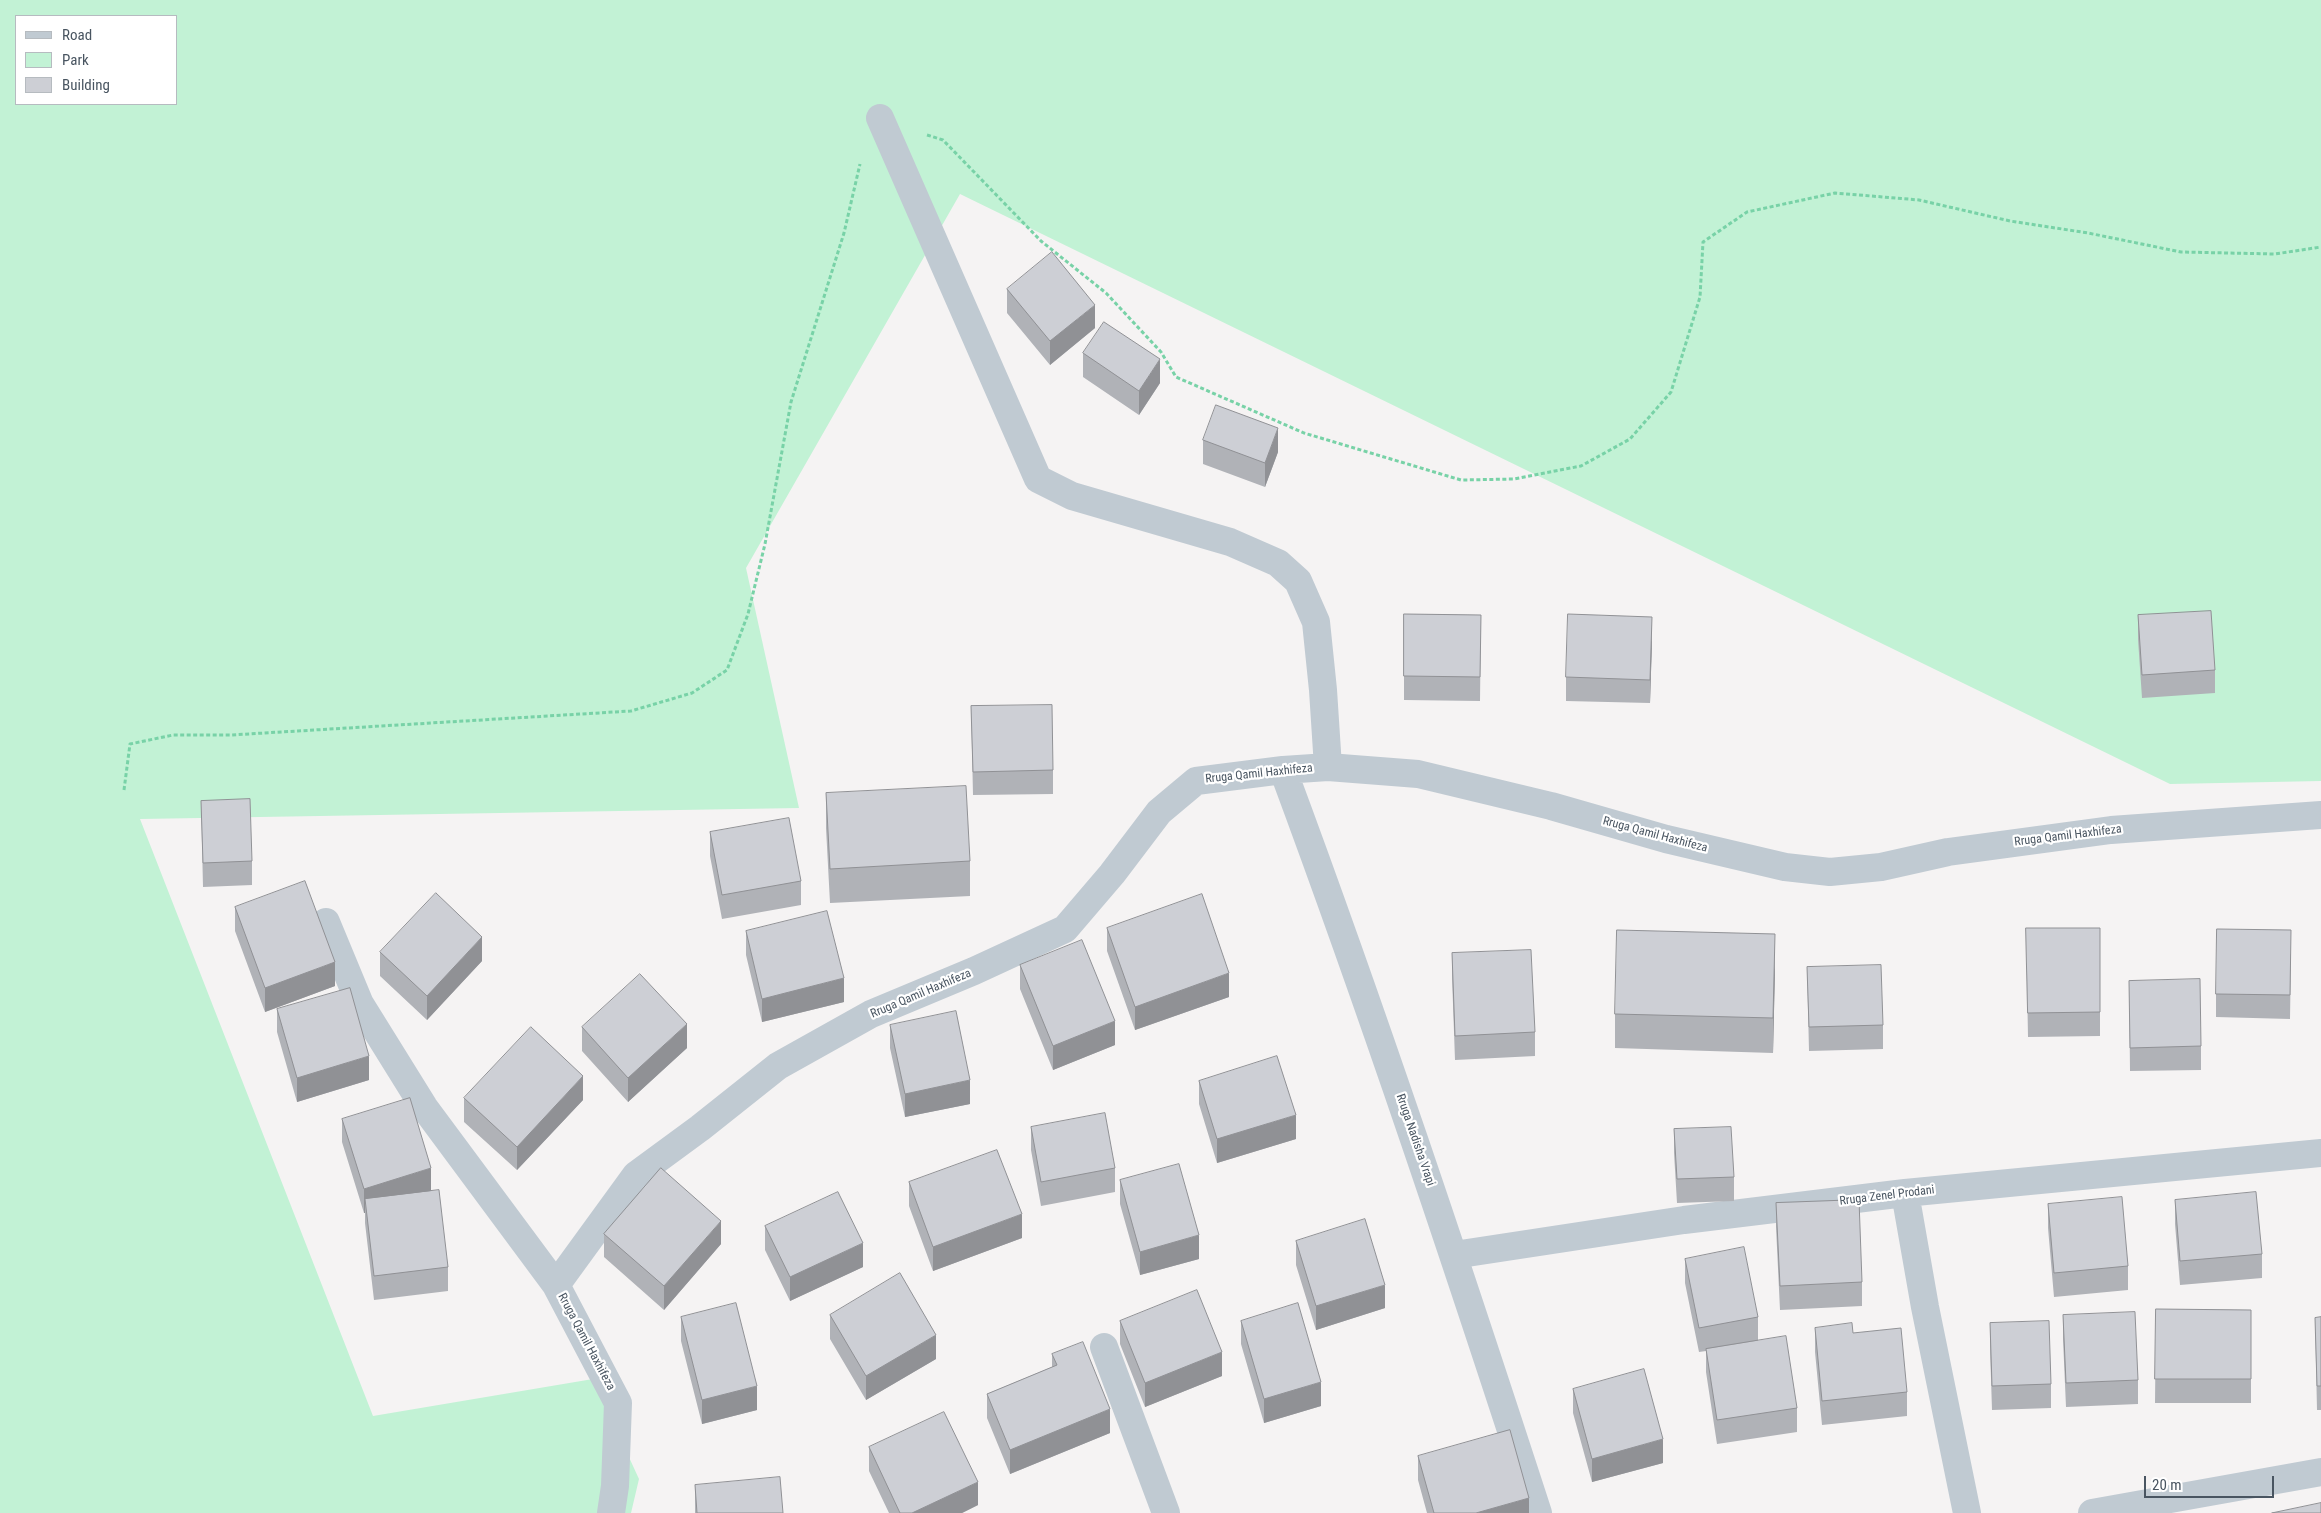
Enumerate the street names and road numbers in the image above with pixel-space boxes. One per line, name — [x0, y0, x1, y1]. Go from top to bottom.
street label: Rruga Qamil Haxhifeza — [1205, 761, 1313, 787]
street label: Rruga Qamil Haxhifeza — [1601, 814, 1709, 856]
street label: Rruga Qamil Haxhifeza — [2014, 822, 2122, 850]
street label: Rruga Qamil Haxhifeza — [869, 966, 973, 1022]
street label: Rruga Nadisha Vrapi — [1393, 1092, 1437, 1188]
street label: Rruga Zenel Prodani — [1839, 1183, 1935, 1209]
street label: Rruga Qamil Haxhifeza — [554, 1291, 618, 1393]

